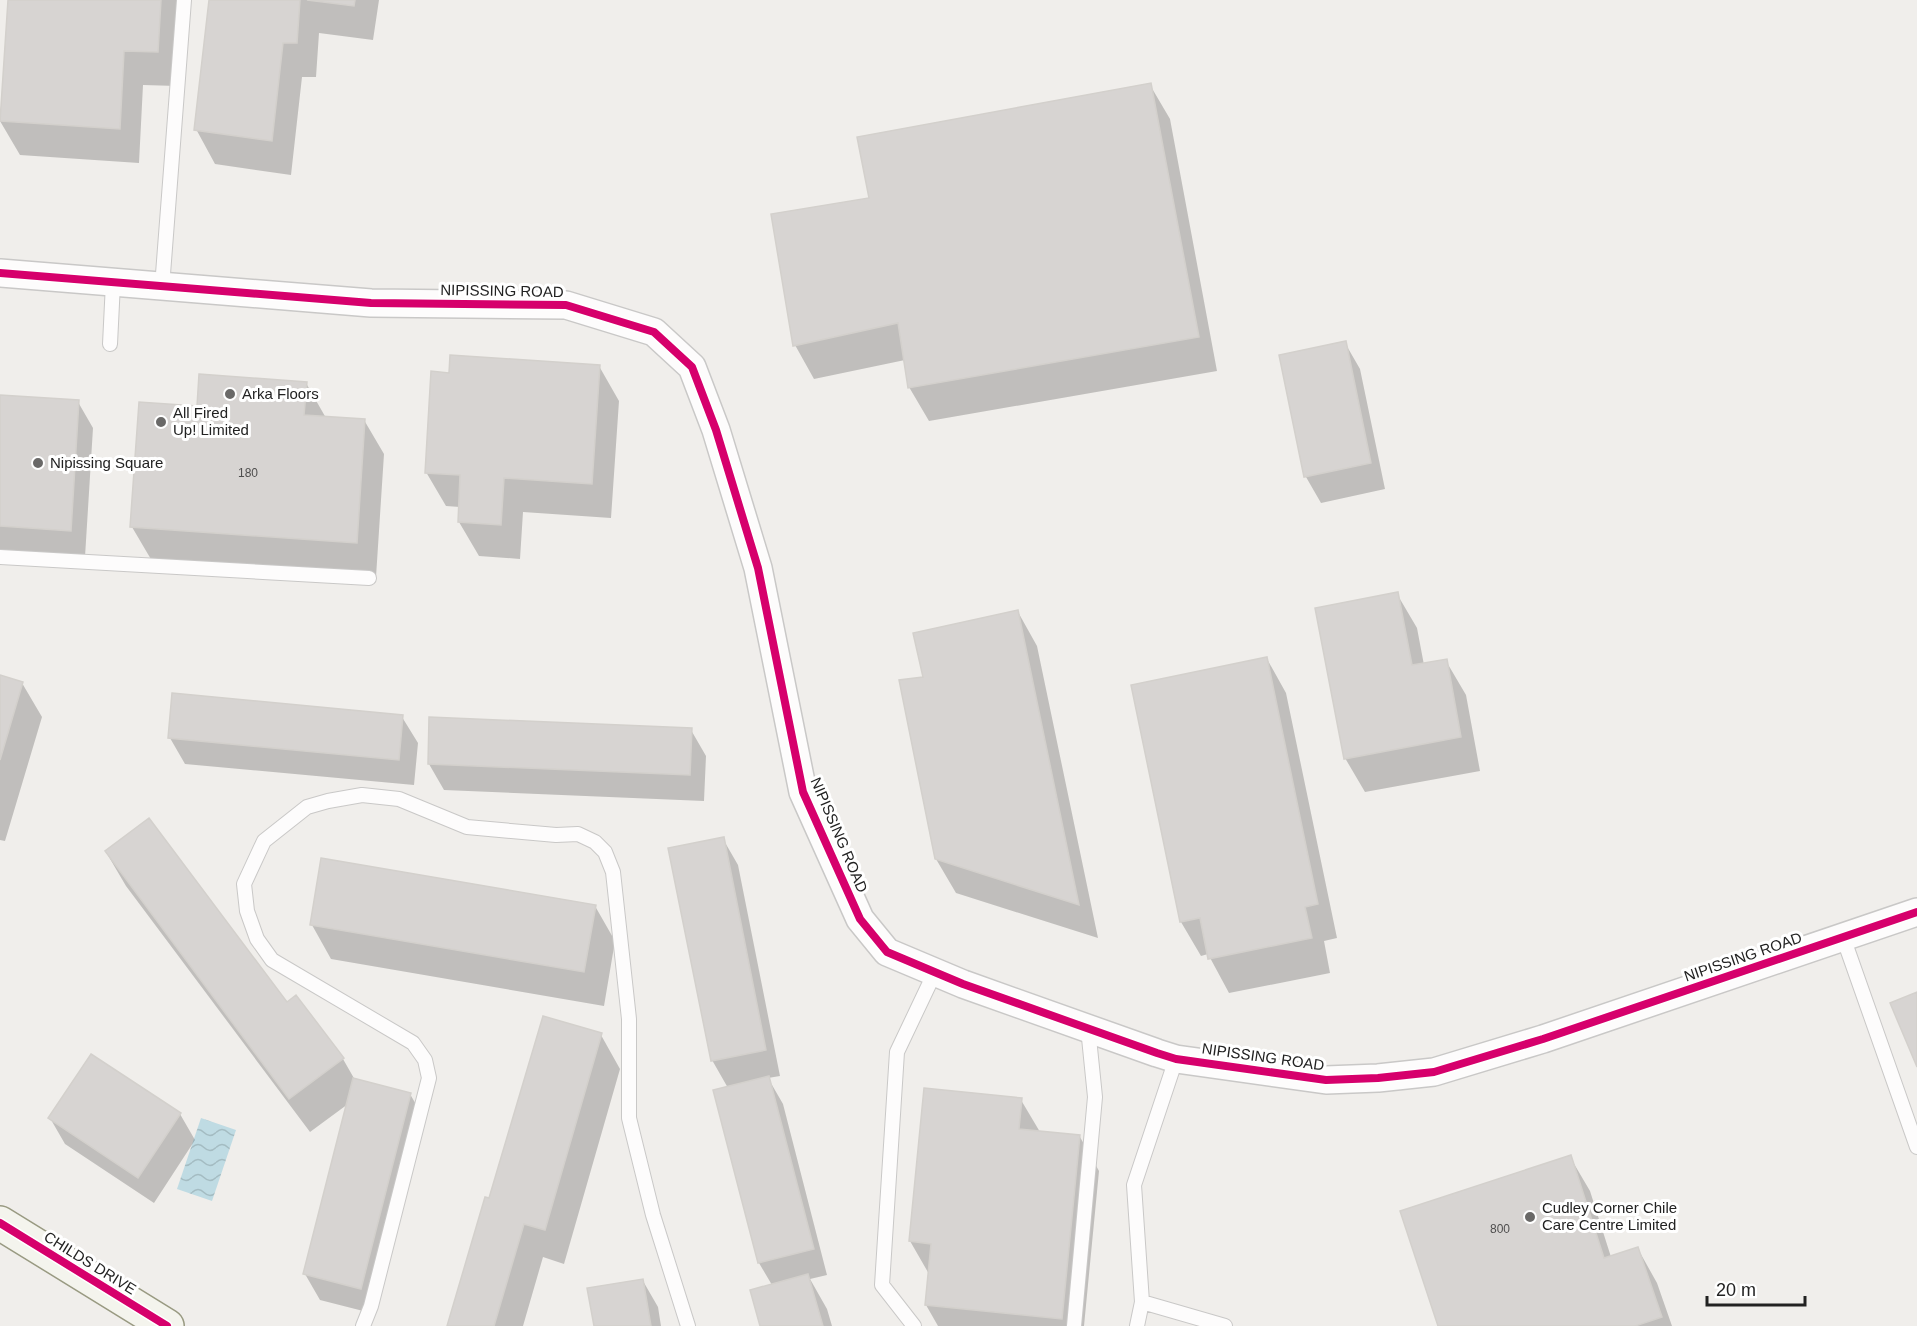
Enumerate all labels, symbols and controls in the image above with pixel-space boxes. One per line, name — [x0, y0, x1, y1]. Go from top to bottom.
street label: NIPISSING ROAD — [440, 281, 564, 300]
place label: Arka Floors — [242, 385, 319, 402]
marker: Arka Floors — [223, 387, 237, 401]
place label: All Fired Up! Limited — [173, 404, 249, 438]
marker: All Fired Up! Limited — [154, 415, 168, 429]
place label: Nipissing Square — [50, 454, 163, 471]
marker: Nipissing Square — [31, 456, 45, 470]
house number: 180 — [238, 466, 258, 480]
street label: NIPISSING ROAD — [808, 775, 871, 895]
street label: NIPISSING ROAD — [1682, 928, 1804, 985]
street label: NIPISSING ROAD — [1201, 1040, 1325, 1074]
place label: Cudley Corner Chile Care Centre Limited — [1542, 1199, 1677, 1233]
marker: Cudley Corner Chile Care Centre Limited — [1523, 1210, 1537, 1224]
house number: 800 — [1490, 1222, 1510, 1236]
street label: CHILDS DRIVE — [41, 1228, 139, 1298]
scale bar — [1707, 1269, 1804, 1307]
text: 20 m — [1716, 1280, 1756, 1300]

